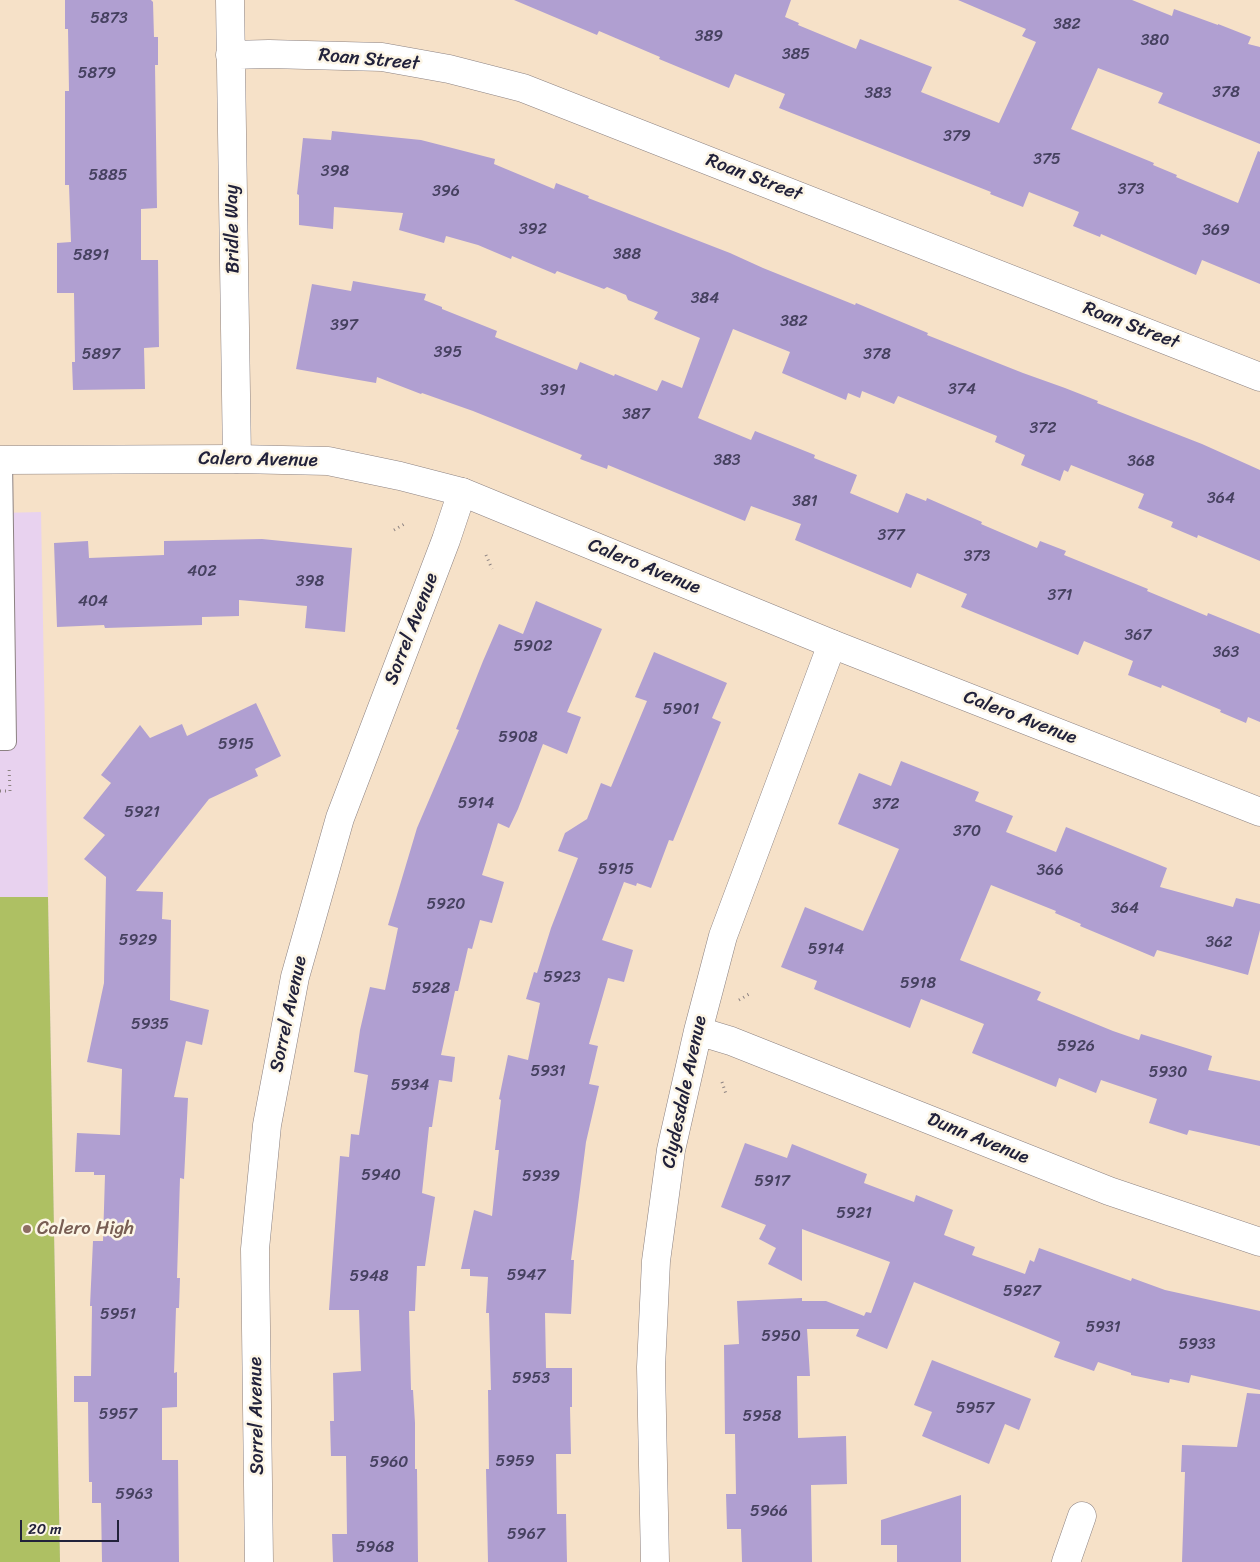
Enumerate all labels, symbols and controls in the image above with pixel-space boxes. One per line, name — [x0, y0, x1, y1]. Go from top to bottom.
house number: 5873 — [90, 9, 128, 29]
house number: 382 — [1053, 15, 1081, 35]
house number: 389 — [695, 27, 723, 47]
house number: 380 — [1141, 31, 1169, 51]
street label: Roan Street — [318, 44, 420, 76]
house number: 385 — [782, 45, 810, 65]
house number: 5879 — [78, 64, 116, 84]
house number: 378 — [1212, 83, 1240, 103]
house number: 383 — [864, 84, 892, 104]
house number: 379 — [943, 127, 971, 147]
street label: Roan Street — [703, 149, 805, 207]
house number: 375 — [1033, 150, 1061, 170]
house number: 398 — [321, 162, 349, 182]
house number: 5885 — [89, 166, 127, 186]
house number: 373 — [1118, 180, 1144, 200]
house number: 396 — [432, 182, 460, 202]
street label: Bridle Way — [221, 184, 245, 274]
house number: 392 — [519, 220, 547, 240]
house number: 369 — [1202, 221, 1230, 241]
house number: 388 — [613, 245, 641, 265]
house number: 5891 — [73, 246, 109, 266]
house number: 384 — [691, 289, 719, 309]
street label: Roan Street — [1080, 297, 1182, 355]
house number: 382 — [780, 312, 808, 332]
house number: 397 — [330, 316, 358, 336]
house number: 395 — [434, 343, 462, 363]
house number: 5897 — [82, 345, 120, 365]
house number: 378 — [863, 345, 891, 365]
house number: 374 — [948, 380, 976, 400]
house number: 391 — [540, 381, 566, 401]
house number: 387 — [622, 405, 650, 425]
house number: 372 — [1029, 419, 1057, 439]
street label: Calero Avenue — [198, 448, 318, 472]
house number: 383 — [713, 451, 741, 471]
house number: 368 — [1127, 452, 1155, 472]
house number: 364 — [1207, 489, 1235, 509]
house number: 381 — [792, 492, 818, 512]
house number: 377 — [877, 526, 905, 546]
street label: Calero Avenue — [584, 534, 704, 600]
house number: 373 — [964, 547, 990, 567]
house number: 402 — [187, 562, 217, 582]
street label: Sorrel Avenue — [380, 570, 444, 688]
house number: 398 — [296, 572, 324, 592]
house number: 371 — [1048, 586, 1072, 606]
house number: 404 — [78, 592, 108, 612]
house number: 367 — [1124, 626, 1152, 646]
house number: 5902 — [514, 637, 552, 657]
house number: 363 — [1213, 643, 1239, 663]
street label: Calero Avenue — [960, 686, 1080, 750]
house number: 5901 — [663, 700, 699, 720]
house number: 5908 — [498, 728, 538, 748]
house number: 5915 — [218, 735, 254, 755]
house number: 5914 — [458, 794, 494, 814]
house number: 372 — [872, 795, 900, 815]
house number: 5921 — [124, 803, 160, 823]
house number: 370 — [953, 822, 981, 842]
house number: 5915 — [598, 860, 634, 880]
house number: 366 — [1037, 861, 1063, 881]
house number: 5920 — [427, 895, 465, 915]
house number: 364 — [1111, 899, 1139, 919]
house number: 5929 — [119, 931, 157, 951]
house number: 362 — [1205, 933, 1233, 953]
house number: 5914 — [808, 940, 844, 960]
street label: Sorrel Avenue — [266, 954, 312, 1074]
house number: 5923 — [543, 968, 581, 988]
house number: 5918 — [900, 974, 936, 994]
house number: 5928 — [412, 979, 450, 999]
street label: Clydesdale Avenue — [658, 1014, 712, 1170]
house number: 5935 — [131, 1015, 169, 1035]
house number: 5926 — [1057, 1037, 1095, 1057]
house number: 5931 — [530, 1062, 566, 1082]
house number: 5930 — [1149, 1063, 1187, 1083]
house number: 5934 — [391, 1076, 429, 1096]
street label: Dunn Avenue — [924, 1108, 1032, 1170]
house number: 5940 — [361, 1166, 401, 1186]
house number: 5939 — [522, 1167, 560, 1187]
house number: 5917 — [754, 1172, 790, 1192]
house number: 5921 — [836, 1204, 872, 1224]
place label: Calero High — [37, 1218, 134, 1240]
marker: Calero High — [21, 1223, 33, 1235]
house number: 5947 — [507, 1266, 545, 1286]
house number: 5948 — [349, 1267, 389, 1287]
house number: 5927 — [1003, 1282, 1041, 1302]
house number: 5951 — [100, 1305, 136, 1325]
house number: 5931 — [1085, 1318, 1121, 1338]
house number: 5950 — [761, 1327, 801, 1347]
house number: 5933 — [1178, 1335, 1216, 1355]
street label: Sorrel Avenue — [245, 1357, 269, 1475]
house number: 5953 — [512, 1369, 550, 1389]
house number: 5957 — [956, 1399, 994, 1419]
house number: 5957 — [99, 1405, 137, 1425]
house number: 5958 — [742, 1407, 782, 1427]
house number: 5959 — [495, 1452, 535, 1472]
house number: 5960 — [370, 1453, 408, 1473]
house number: 5963 — [115, 1485, 153, 1505]
house number: 5966 — [750, 1502, 788, 1522]
scale bar — [22, 1510, 121, 1542]
text: 20 m — [28, 1516, 62, 1542]
house number: 5967 — [507, 1525, 545, 1545]
house number: 5968 — [356, 1538, 394, 1558]

